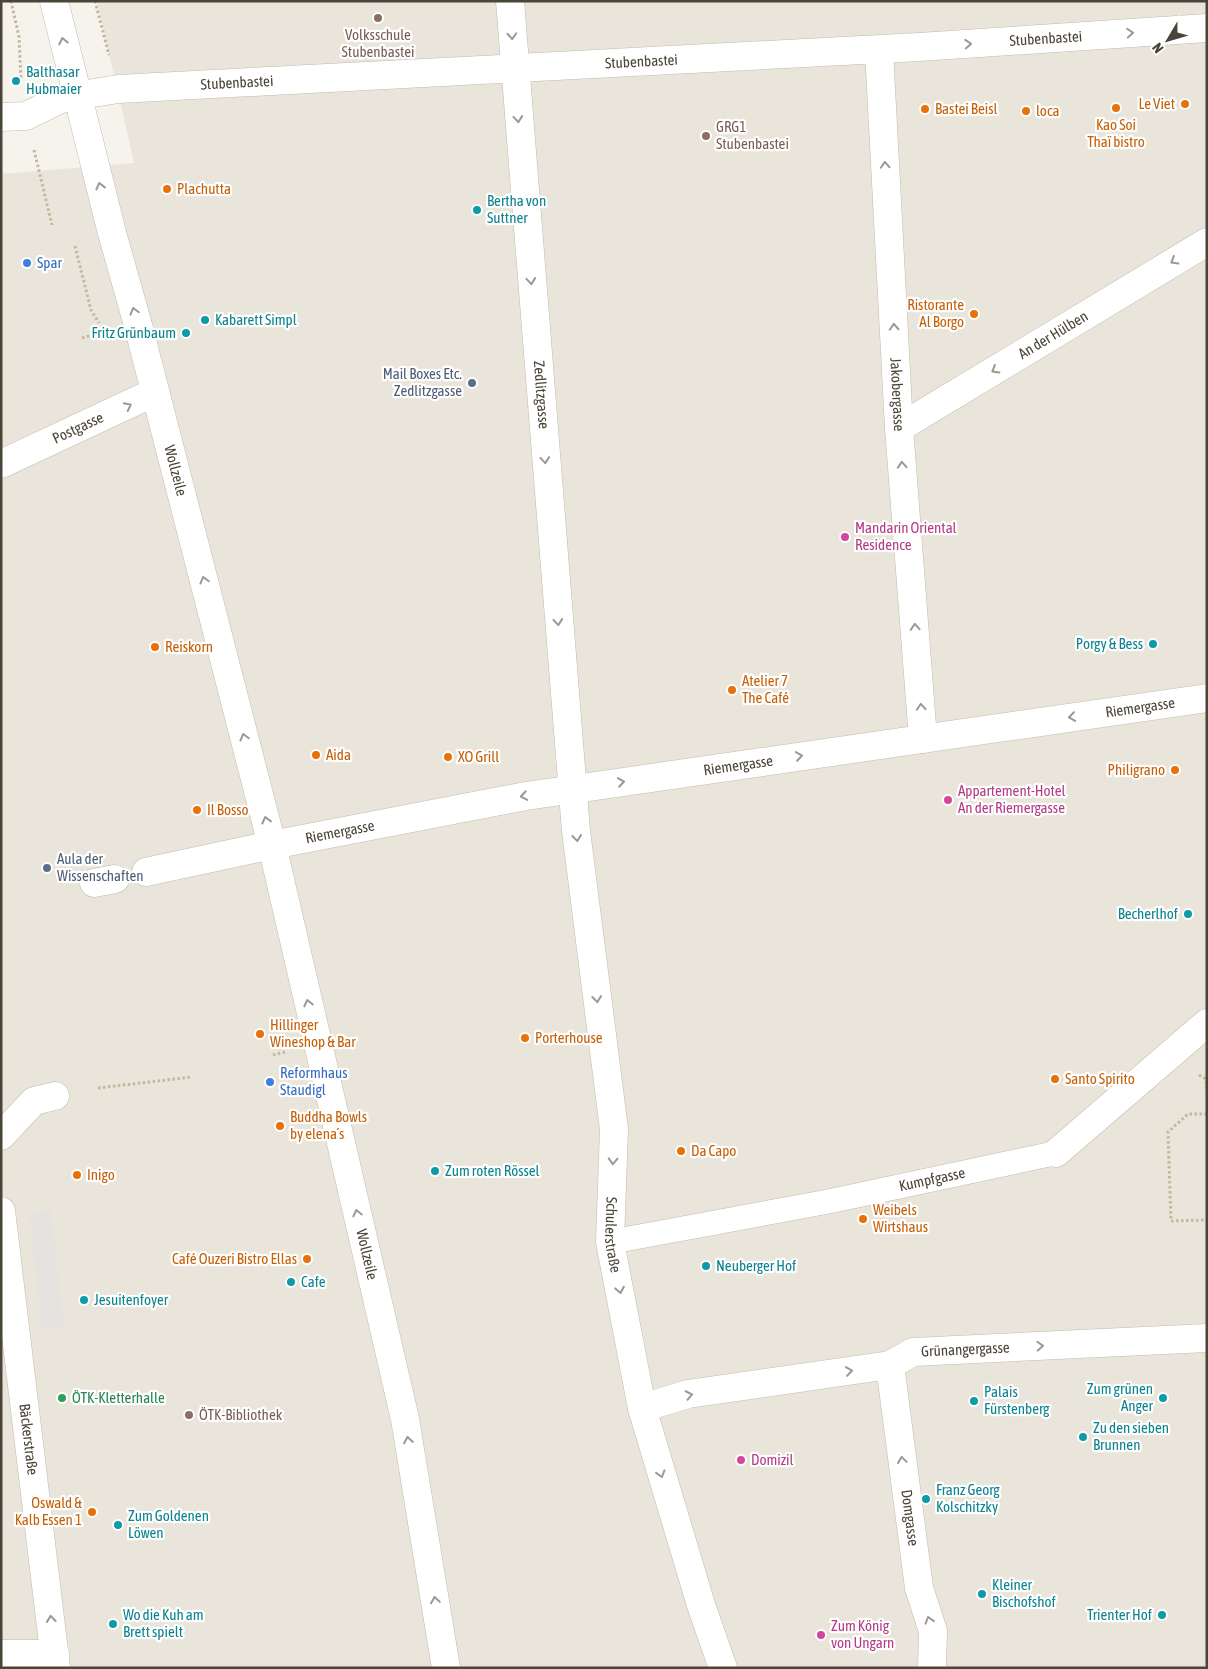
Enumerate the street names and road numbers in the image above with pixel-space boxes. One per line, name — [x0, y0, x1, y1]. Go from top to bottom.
street label: Stubenbastei — [1009, 27, 1083, 49]
street label: Stubenbastei — [604, 51, 678, 71]
street label: Stubenbastei — [200, 72, 274, 93]
street label: An der Hülben — [1015, 307, 1091, 362]
street label: Jakobergasse — [887, 357, 908, 432]
street label: Zedlitzgasse — [531, 360, 553, 430]
street label: Postgasse — [50, 408, 106, 447]
street label: Wollzeile — [161, 443, 191, 498]
street label: Riemergasse — [1104, 694, 1176, 721]
street label: Riemergasse — [702, 752, 774, 778]
street label: Riemergasse — [304, 816, 376, 846]
street label: Kumpfgasse — [897, 1164, 967, 1194]
street label: Schulerstraße — [602, 1197, 625, 1274]
street label: Wollzeile — [353, 1227, 382, 1282]
street label: Grünangergasse — [921, 1338, 1010, 1360]
street label: Bäckerstraße — [16, 1403, 42, 1476]
street label: Domgasse — [898, 1488, 922, 1547]

